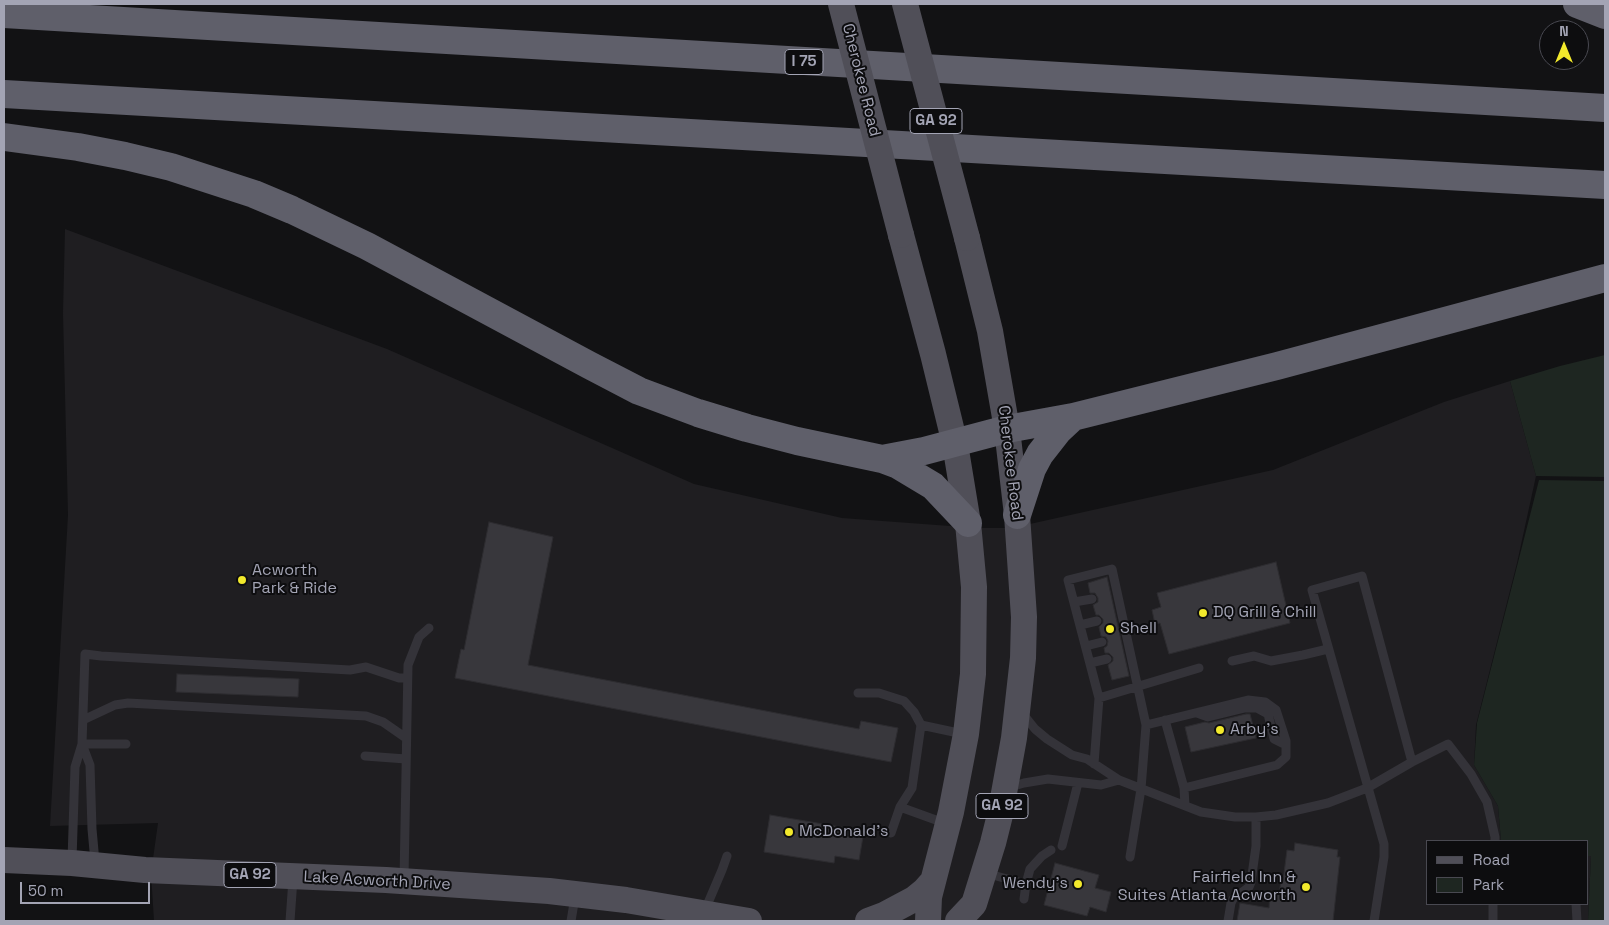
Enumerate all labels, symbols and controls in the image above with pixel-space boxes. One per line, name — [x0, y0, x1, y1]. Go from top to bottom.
north arrow — [1539, 20, 1589, 70]
street label: Cherokee Road — [838, 22, 884, 138]
text: N — [1559, 22, 1569, 40]
road number: I 75 — [785, 50, 823, 74]
road number: GA 92 — [910, 108, 962, 134]
street label: Cherokee Road — [993, 404, 1027, 522]
place label: Acworth Park & Ride — [252, 561, 337, 599]
marker: Acworth Park & Ride — [236, 574, 248, 586]
place label: DQ Grill & Chill — [1213, 603, 1317, 623]
marker: DQ Grill & Chill — [1197, 607, 1209, 619]
place label: Shell — [1120, 619, 1157, 639]
marker: Shell — [1104, 623, 1116, 635]
place label: Arby's — [1230, 720, 1279, 740]
marker: Arby's — [1214, 724, 1226, 736]
road number: GA 92 — [976, 794, 1028, 818]
place label: McDonald's — [799, 822, 889, 842]
marker: McDonald's — [783, 826, 795, 838]
legend — [1426, 840, 1589, 905]
text: Road — [1473, 850, 1510, 869]
road number: GA 92 — [224, 862, 276, 888]
street label: Lake Acworth Drive — [303, 868, 451, 894]
place label: Fairfield Inn & Suites Atlanta Acworth — [1118, 868, 1296, 906]
scale bar — [22, 872, 152, 904]
place label: Wendy's — [1002, 874, 1068, 894]
text: Park — [1473, 875, 1504, 894]
marker: Wendy's — [1072, 878, 1084, 890]
text: 50 m — [28, 881, 63, 900]
marker: Fairfield Inn & Suites Atlanta Acworth — [1300, 881, 1312, 893]

